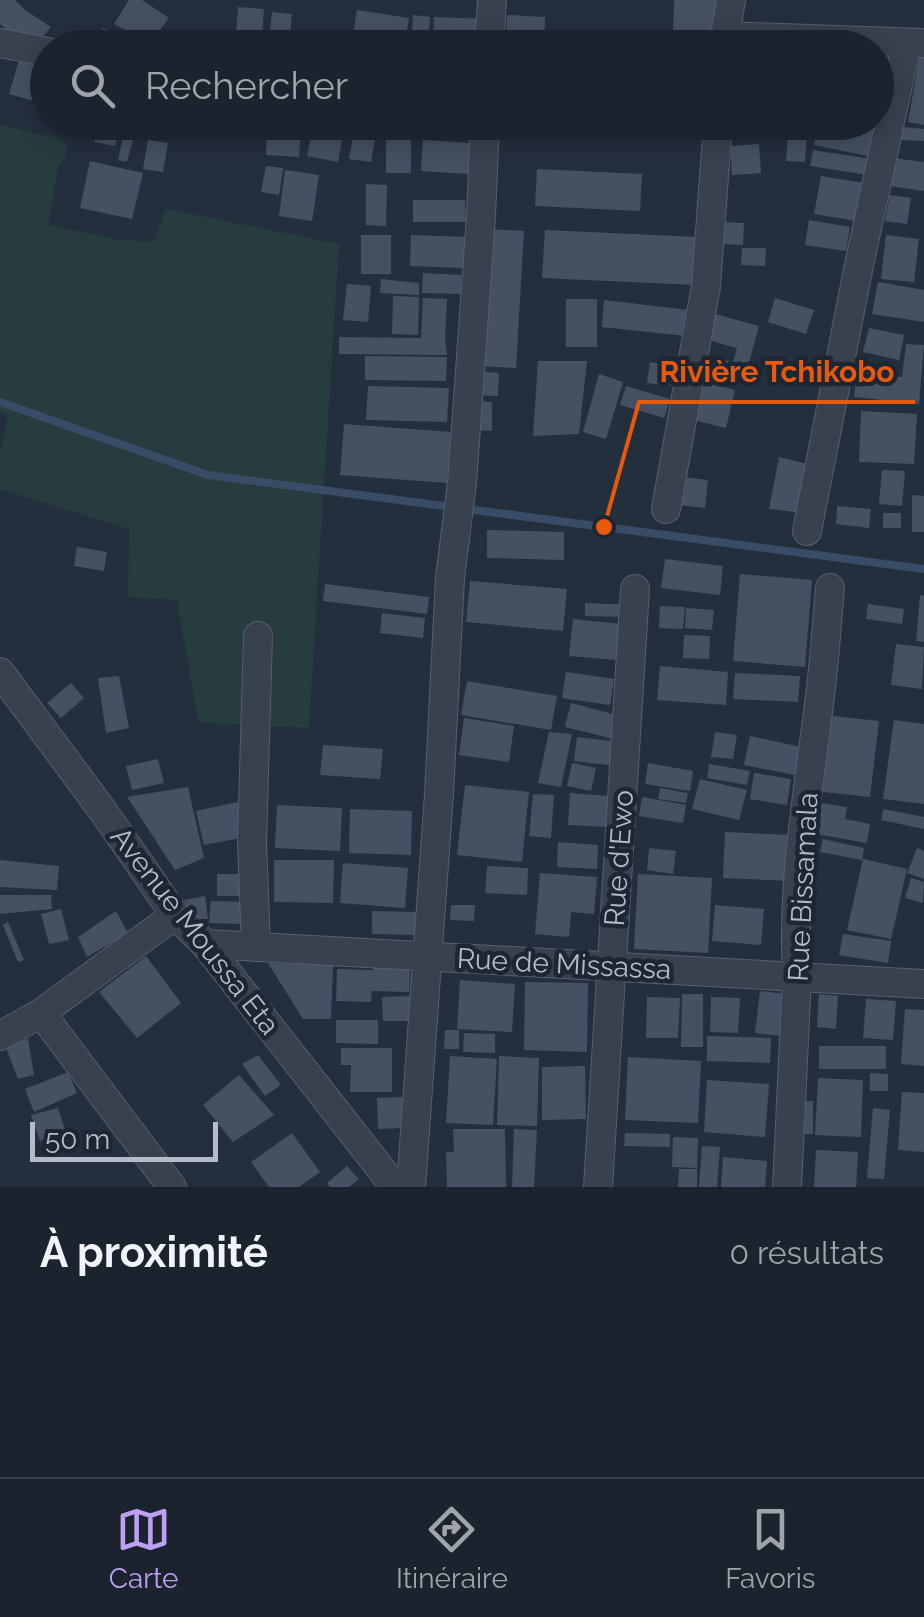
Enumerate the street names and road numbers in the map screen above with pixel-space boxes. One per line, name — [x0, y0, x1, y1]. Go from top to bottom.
street label: Rue d'Ewo — [598, 789, 640, 927]
street label: Rue Bissamala — [782, 792, 824, 982]
street label: Avenue Moussa Eta — [104, 821, 286, 1041]
street label: Rue de Missassa — [456, 942, 672, 986]

